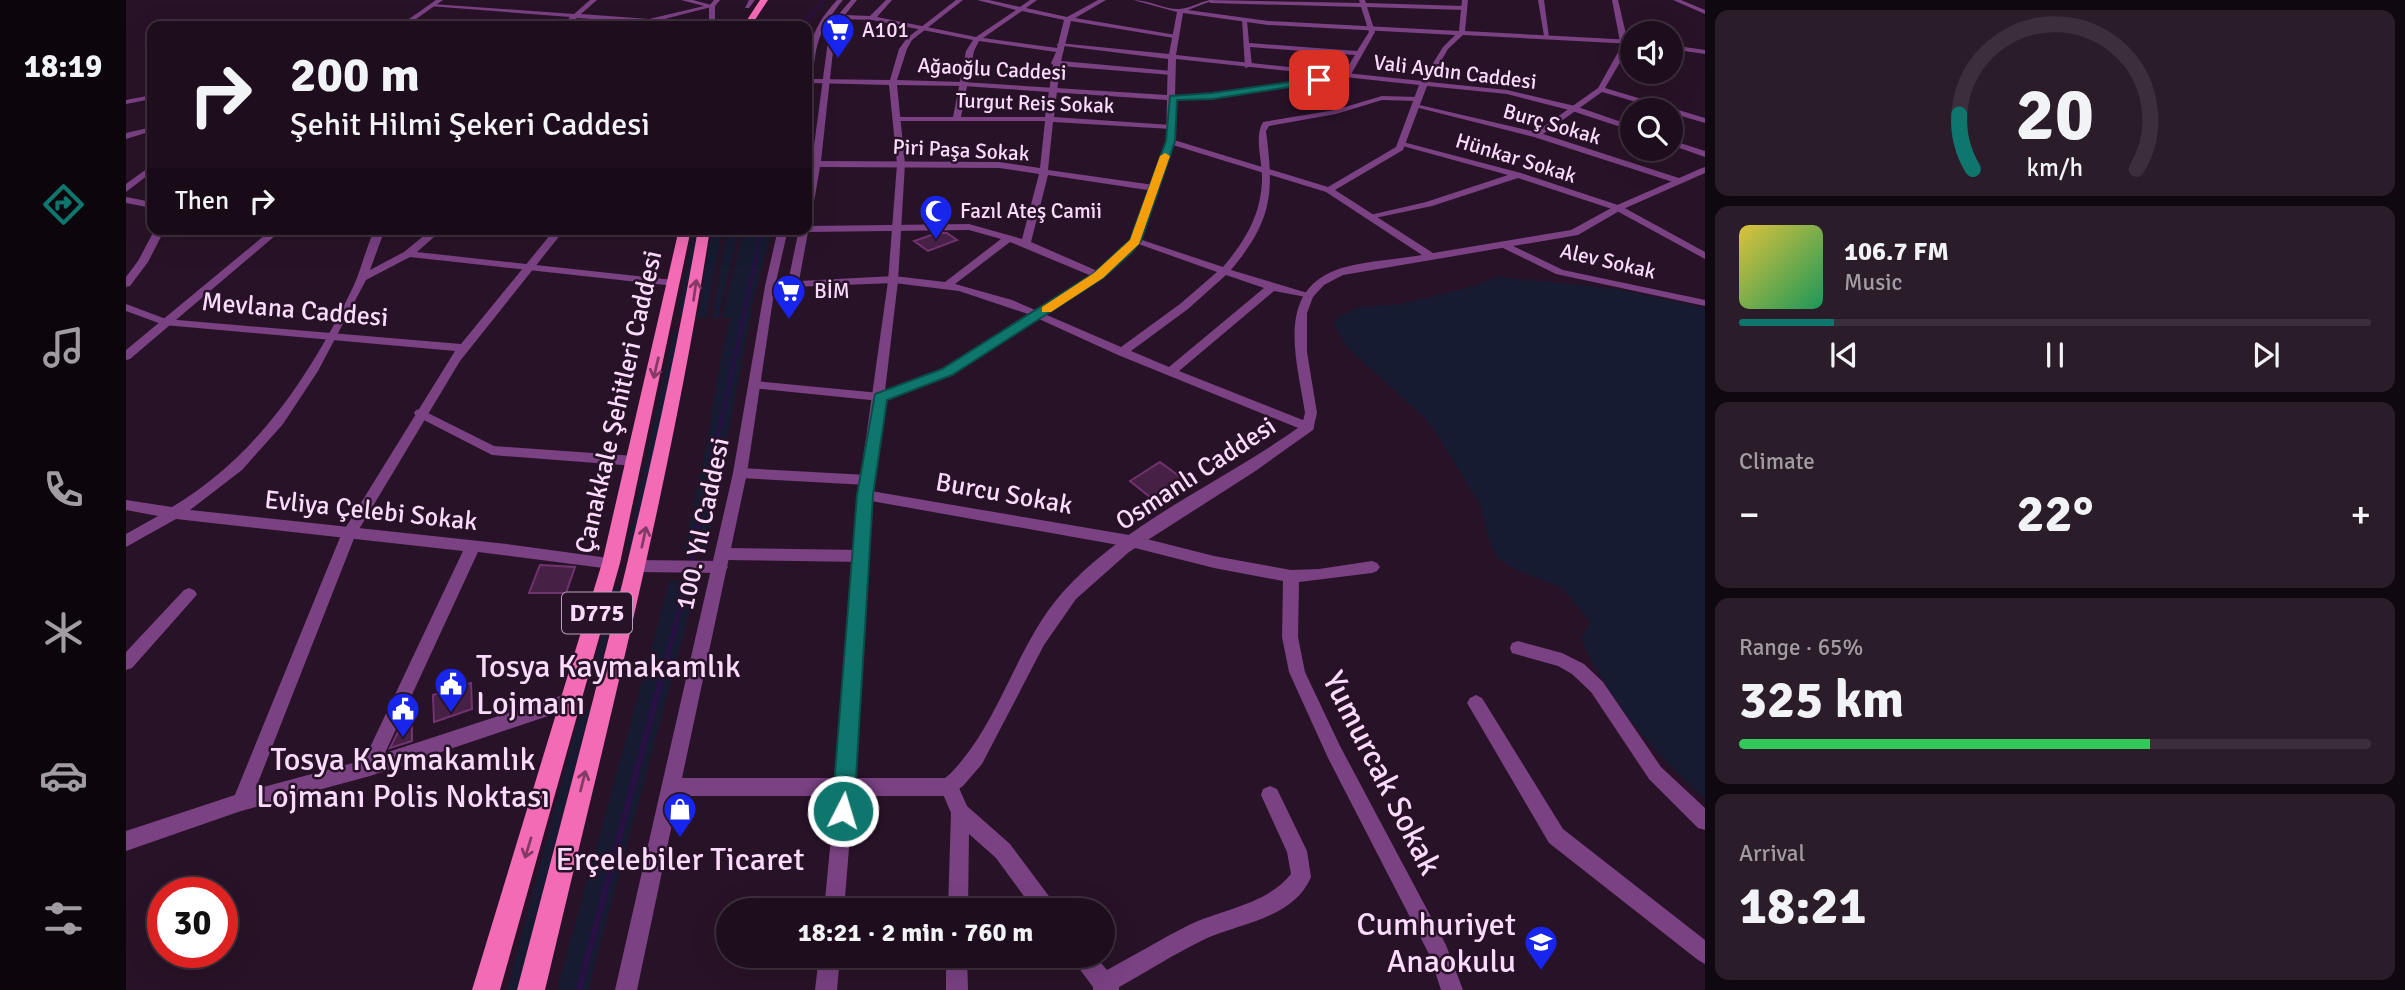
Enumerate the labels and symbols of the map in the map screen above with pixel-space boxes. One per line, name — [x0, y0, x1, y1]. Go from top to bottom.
supermarket icon: A101 — [819, 11, 857, 60]
place label: A101 — [862, 17, 909, 43]
street label: Vali Aydın Caddesi — [1372, 49, 1538, 95]
pin — [1289, 50, 1349, 110]
street label: Ağaoğlu Caddesi — [917, 52, 1067, 86]
street label: Turgut Reis Sokak — [955, 87, 1115, 119]
street label: Burç Sokak — [1500, 98, 1604, 150]
street label: Hünkar Sokak — [1452, 127, 1580, 189]
street label: Piri Paşa Sokak — [892, 133, 1030, 167]
mosque icon: Fazıl Ateş Camii — [917, 192, 955, 241]
place label: Fazıl Ateş Camii — [960, 198, 1102, 224]
street label: Alev Sokak — [1558, 237, 1659, 285]
street label: Çanakkale Şehitleri Caddesi — [569, 247, 669, 557]
supermarket icon: BİM — [770, 272, 808, 321]
place label: BİM — [814, 278, 850, 304]
one-way arrow — [689, 279, 702, 302]
street label: Mevlana Caddesi — [200, 286, 390, 334]
one-way arrow — [648, 356, 662, 379]
street label: Osmanlı Caddesi — [1110, 410, 1282, 538]
street label: 100. Yıl Caddesi — [669, 435, 737, 613]
street label: Burcu Sokak — [933, 466, 1075, 522]
street label: Evliya Çelebi Sokak — [263, 484, 479, 538]
one-way arrow — [638, 526, 651, 549]
road number: D775 — [562, 592, 632, 634]
place label: Tosya Kaymakamlık Lojmanı — [476, 647, 741, 723]
public building icon: Tosya Kaymakamlık Lojmanı — [432, 665, 470, 714]
street label: Yumurcak Sokak — [1314, 665, 1450, 881]
public building icon: Tosya Kaymakamlık Lojmanı Polis Noktası — [384, 690, 422, 739]
place label: Tosya Kaymakamlık Lojmanı Polis Noktası — [256, 740, 550, 816]
one-way arrow — [577, 770, 590, 793]
position arrow — [806, 774, 880, 848]
shop icon: Erçelebiler Ticaret — [661, 790, 699, 839]
one-way arrow — [520, 837, 533, 859]
place label: Erçelebiler Ticaret — [556, 840, 804, 879]
speed limit sign: 30 — [147, 877, 238, 968]
place label: Cumhuriyet Anaokulu — [1356, 905, 1516, 981]
school or university icon: Cumhuriyet Anaokulu — [1522, 923, 1560, 972]

